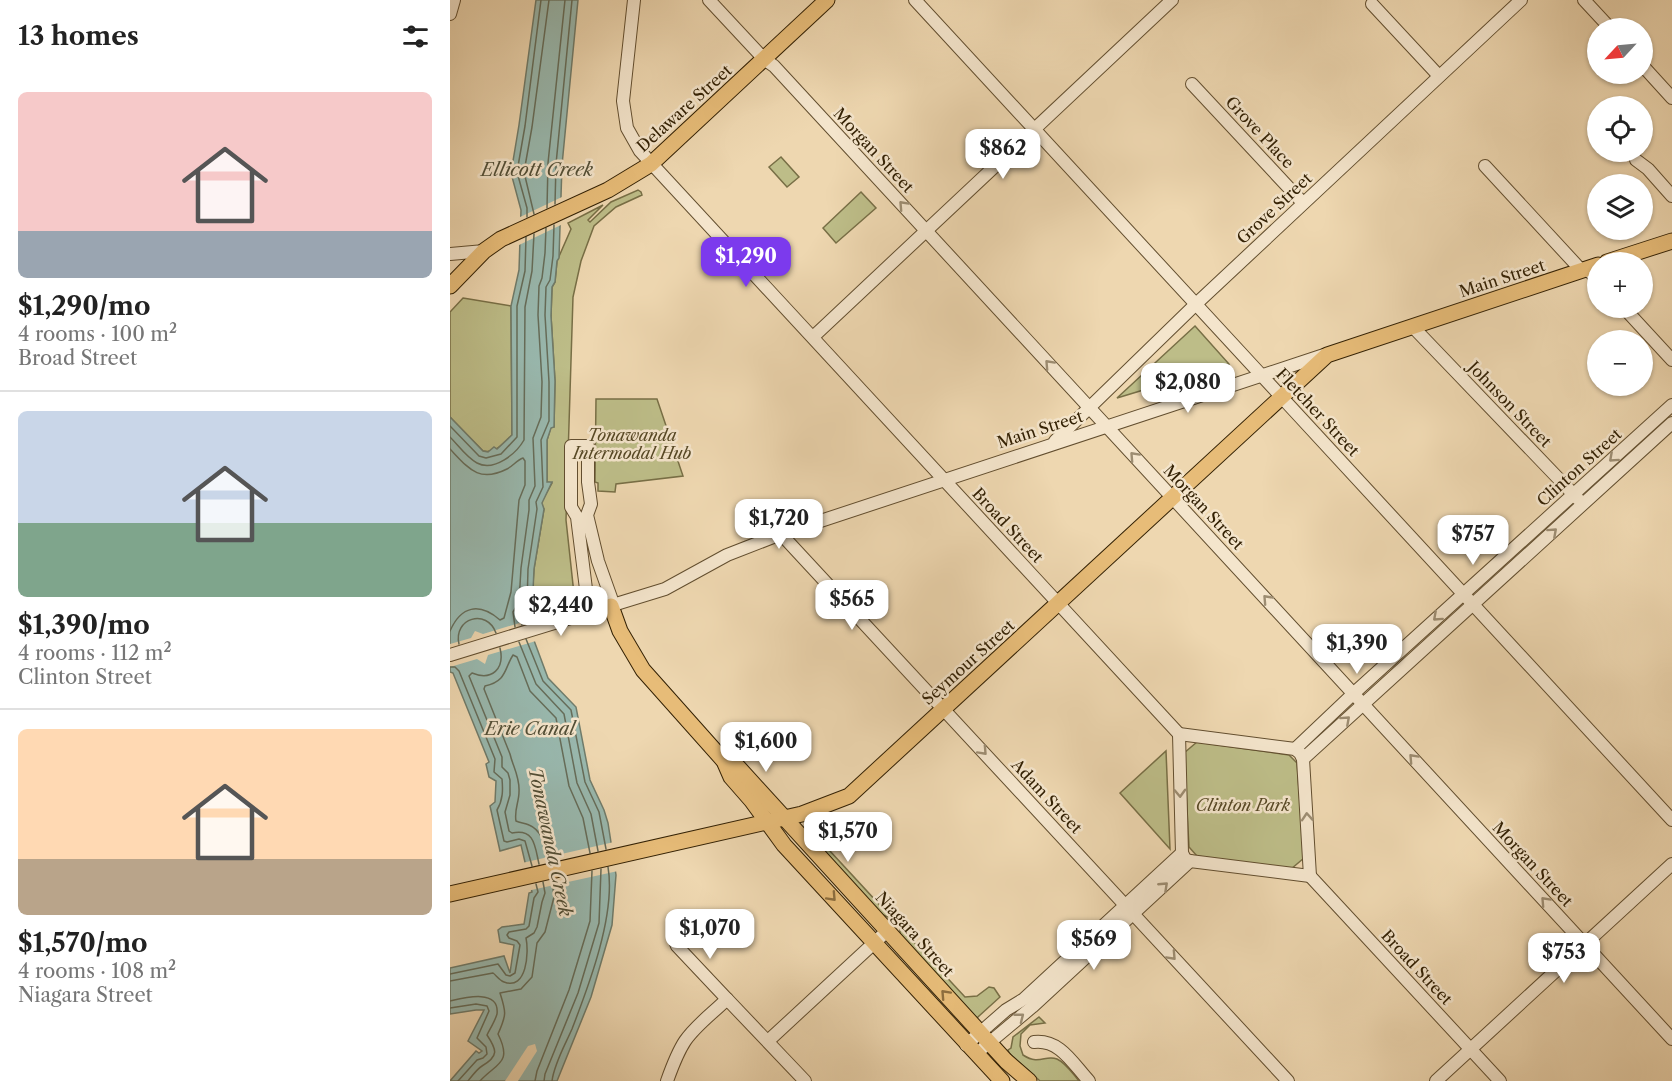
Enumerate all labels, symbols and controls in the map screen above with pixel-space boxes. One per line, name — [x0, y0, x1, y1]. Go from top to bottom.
north arrow — [1587, 18, 1653, 84]
map controls — [1587, 18, 1653, 396]
text: 13 homes — [18, 20, 139, 52]
icon: filters — [399, 20, 432, 53]
street label: Delaware Street — [632, 60, 736, 156]
street label: Grove Place — [1222, 92, 1298, 172]
button: locate — [1587, 96, 1653, 162]
street label: Morgan Street — [830, 103, 919, 197]
pin: $862 — [967, 129, 1039, 180]
icon: home — [171, 131, 279, 239]
text: $862 — [979, 136, 1027, 160]
water label: Ellicott Creek — [479, 159, 594, 181]
street label: Grove Street — [1232, 168, 1316, 248]
button: layers — [1587, 174, 1653, 240]
one-way arrow — [899, 201, 910, 212]
pin: $1,290 — [697, 237, 795, 288]
text: $1,290 — [715, 244, 777, 268]
button: + — [1587, 252, 1653, 318]
street label: Main Street — [1457, 255, 1548, 301]
text: $1,290/mo — [18, 290, 151, 322]
text: 4 rooms · 100 m² — [18, 322, 177, 346]
button: − — [1587, 330, 1653, 396]
text: Broad Street — [18, 346, 137, 370]
street label: Johnson Street — [1462, 355, 1556, 451]
one-way arrow — [1046, 360, 1057, 371]
pin: $2,080 — [1139, 363, 1237, 414]
street label: Fletcher Street — [1272, 364, 1364, 460]
text: $2,080 — [1155, 370, 1221, 394]
street label: Main Street — [995, 406, 1086, 452]
street label: Clinton Street — [1533, 424, 1626, 510]
park label: Tonawanda Intermodal Hub — [571, 425, 692, 463]
icon: home — [171, 450, 279, 558]
one-way arrow — [1609, 451, 1620, 462]
one-way arrow — [1130, 452, 1141, 463]
street label: Morgan Street — [1160, 460, 1249, 554]
street label: Broad Street — [968, 483, 1048, 567]
pin: $1,720 — [730, 499, 828, 550]
text: $1,720 — [749, 506, 809, 530]
pin: $757 — [1437, 515, 1509, 566]
text: $757 — [1452, 522, 1494, 546]
one-way arrow — [1546, 528, 1556, 539]
pin: $565 — [816, 580, 888, 631]
pin: $2,440 — [512, 586, 610, 637]
text: $565 — [829, 587, 875, 611]
text: $2,440 — [529, 593, 593, 617]
one-way arrow — [1263, 596, 1274, 607]
text: $1,390/mo — [18, 609, 150, 641]
one-way arrow — [1434, 610, 1444, 621]
street label: Seymour Street — [918, 615, 1019, 709]
pin: $1,390 — [1308, 624, 1406, 675]
text: $1,390 — [1326, 631, 1388, 655]
text: 4 rooms · 112 m² — [18, 641, 172, 665]
text: Clinton Street — [18, 665, 152, 689]
one-way arrow — [1339, 716, 1350, 727]
water label: Erie Canal — [483, 718, 578, 740]
pin: $1,600 — [717, 722, 815, 773]
text: $1,600 — [734, 729, 798, 753]
one-way arrow — [976, 744, 987, 755]
street label: Adam Street — [1007, 754, 1087, 838]
one-way arrow — [1409, 754, 1420, 765]
water label: Tonawanda Creek — [523, 766, 577, 919]
icon: home — [171, 768, 279, 876]
one-way arrow — [1174, 788, 1187, 797]
park label: Clinton Park — [1196, 795, 1291, 815]
pin: $1,570 — [799, 812, 897, 863]
one-way arrow — [1300, 813, 1313, 822]
street label: Morgan Street — [1489, 817, 1578, 911]
text: $1,570 — [818, 819, 878, 843]
one-way arrow — [1157, 882, 1168, 893]
street label: Niagara Street — [872, 887, 959, 981]
one-way arrow — [825, 891, 836, 901]
one-way arrow — [1541, 898, 1552, 908]
pin: $1,070 — [661, 909, 759, 960]
text: $1,070 — [679, 916, 741, 940]
pin: $569 — [1058, 920, 1130, 971]
street label: Broad Street — [1377, 925, 1457, 1009]
text: $1,570/mo — [18, 927, 148, 959]
text: $569 — [1071, 927, 1117, 951]
pin: $753 — [1528, 933, 1600, 984]
text: $753 — [1542, 940, 1586, 964]
one-way arrow — [1165, 949, 1176, 960]
text: 4 rooms · 108 m² — [18, 959, 176, 983]
text: Niagara Street — [18, 983, 153, 1007]
one-way arrow — [941, 990, 952, 1000]
one-way arrow — [1013, 1013, 1024, 1024]

